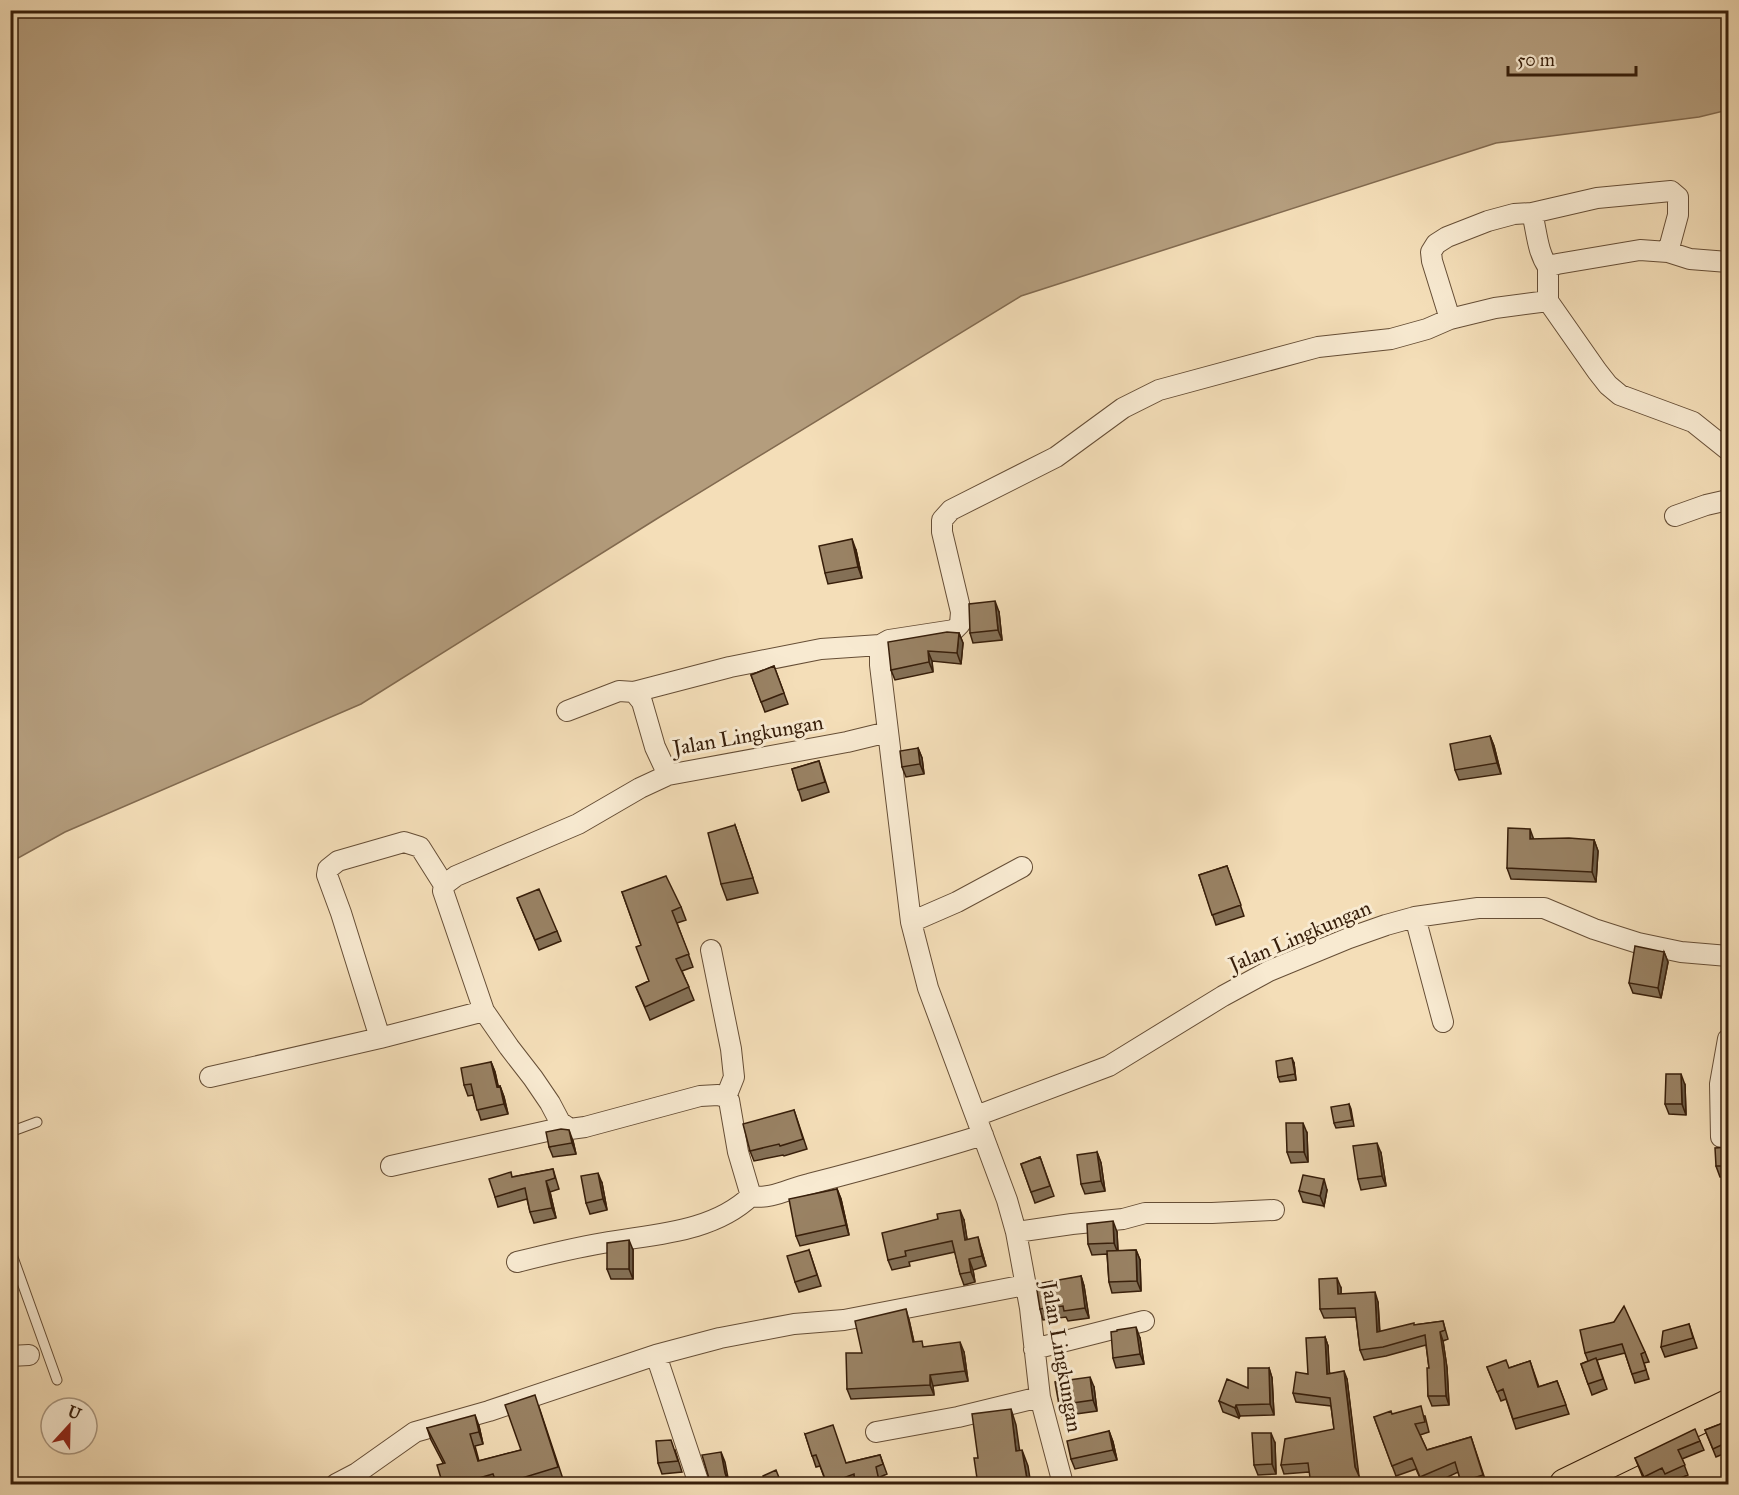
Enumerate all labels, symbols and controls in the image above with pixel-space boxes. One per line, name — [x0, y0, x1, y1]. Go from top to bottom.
scale bar — [1508, 39, 1636, 77]
text: 50 m — [1517, 49, 1555, 71]
street label: Jalan Lingkungan — [669, 709, 825, 761]
street label: Jalan Lingkungan — [1223, 894, 1375, 978]
street label: Jalan Lingkungan — [1036, 1278, 1088, 1434]
north arrow — [39, 1396, 99, 1456]
text: U — [65, 1401, 84, 1424]

